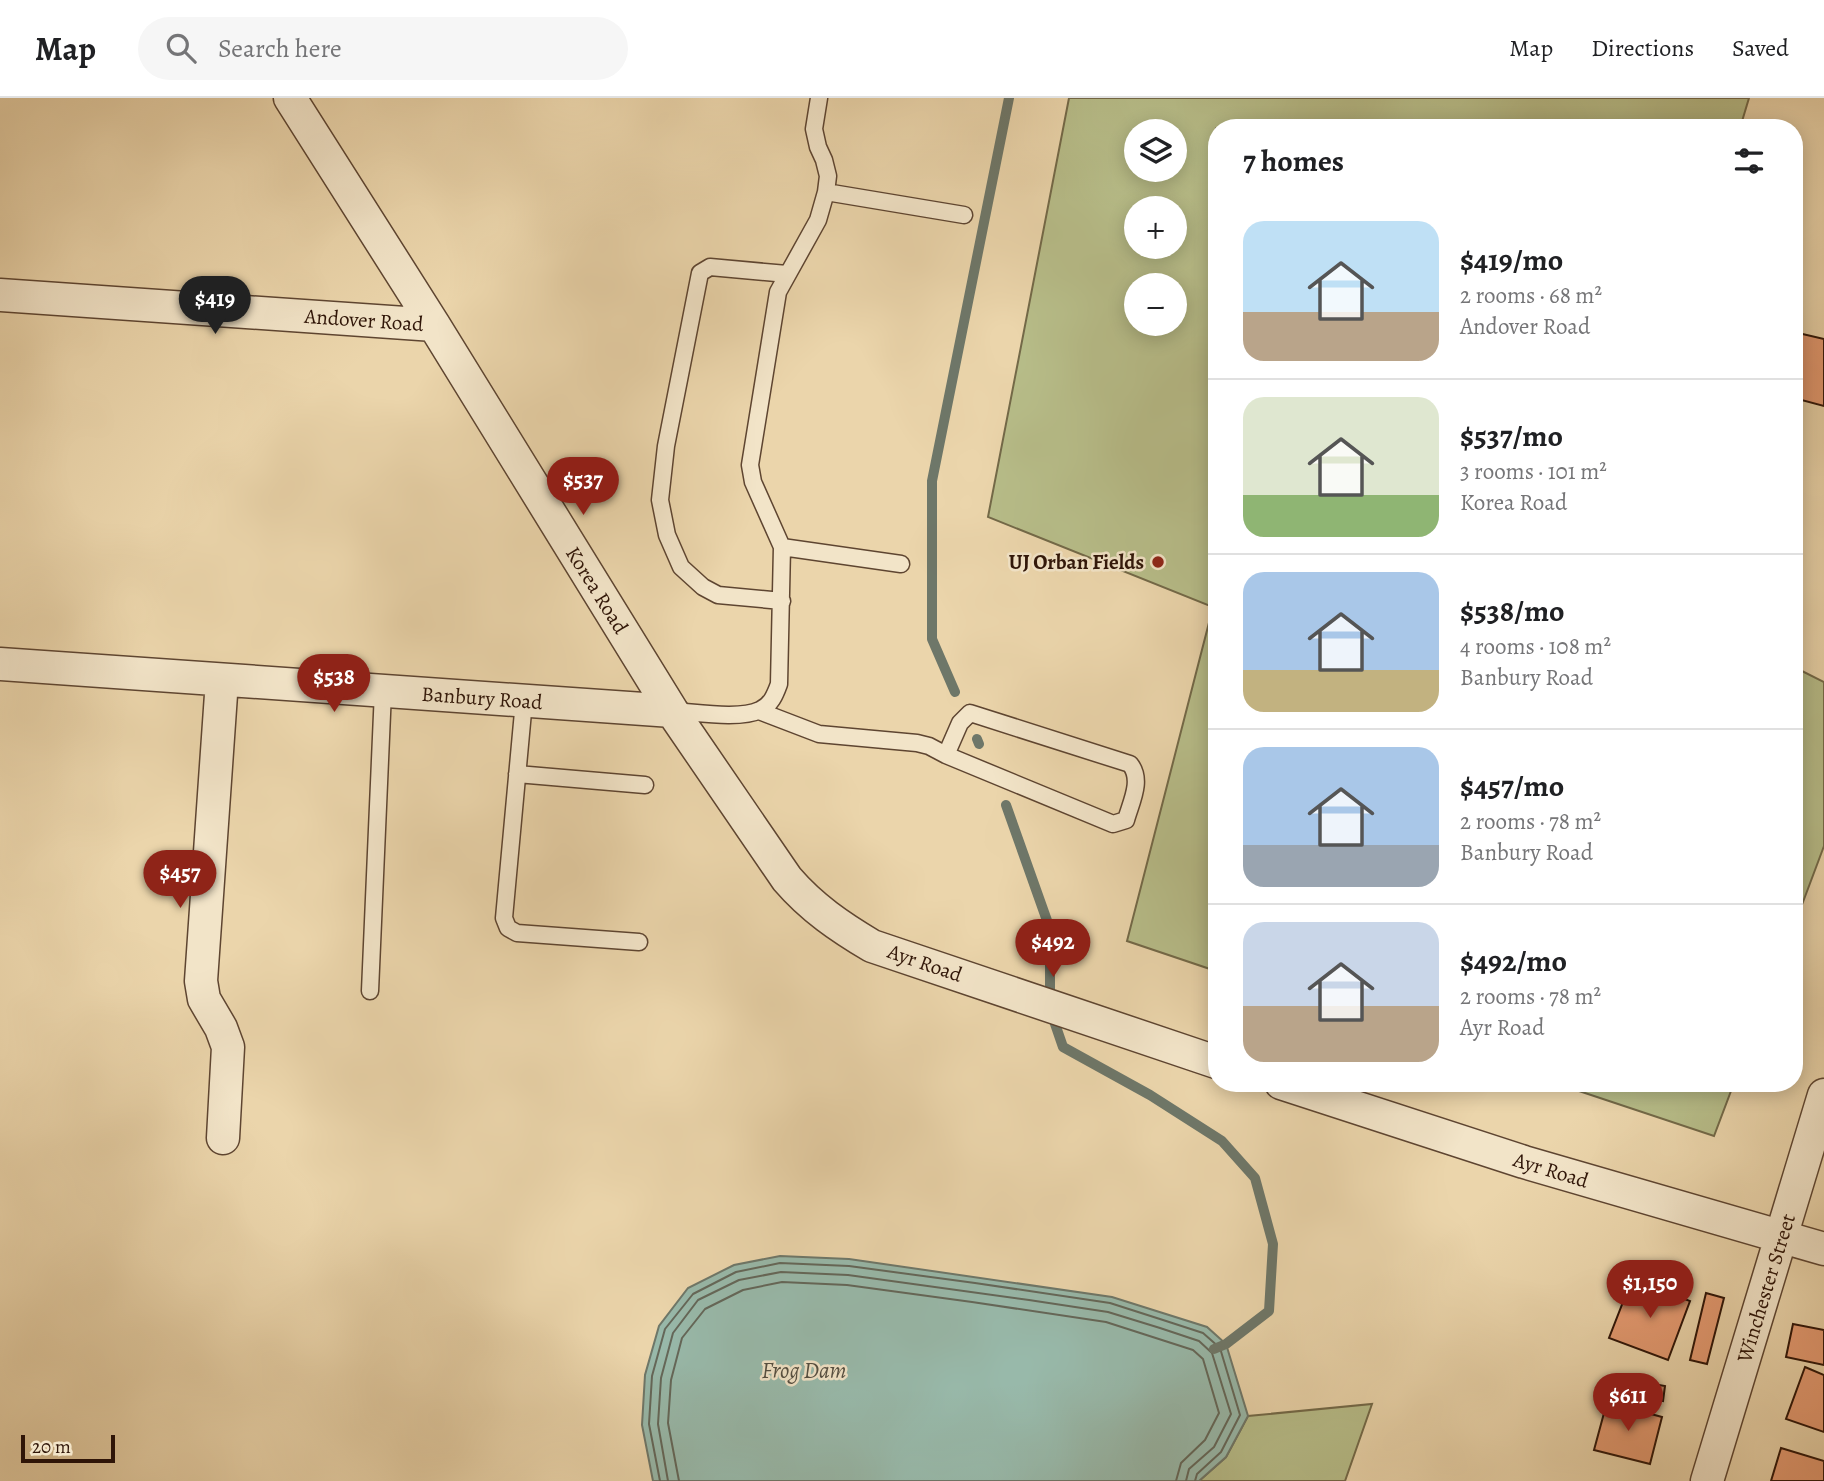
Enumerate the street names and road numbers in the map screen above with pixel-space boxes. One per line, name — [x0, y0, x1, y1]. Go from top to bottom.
street label: Andover Road — [303, 302, 425, 338]
street label: Korea Road — [559, 541, 635, 640]
street label: Banbury Road — [420, 680, 544, 716]
street label: Ayr Road — [883, 937, 967, 989]
street label: Ayr Road — [1509, 1145, 1593, 1195]
street label: Winchester Street — [1730, 1210, 1802, 1367]

